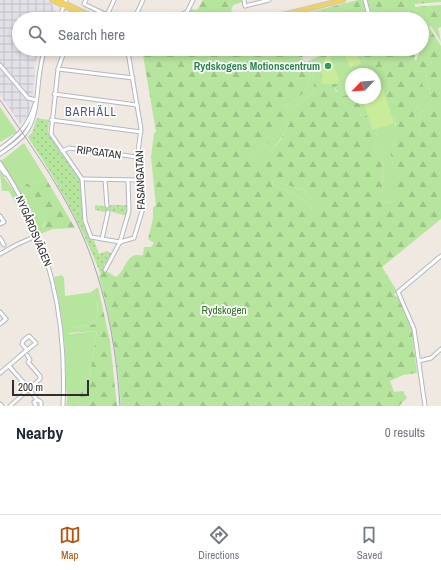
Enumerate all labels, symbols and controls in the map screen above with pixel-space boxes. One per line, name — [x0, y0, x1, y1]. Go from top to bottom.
search box — [12, 12, 429, 56]
icon: search — [26, 23, 48, 45]
text: Search here — [58, 24, 125, 45]
place label: Rydskogens Motionscentrum — [194, 59, 320, 73]
marker: Rydskogens Motionscentrum — [323, 61, 333, 71]
north arrow — [345, 68, 381, 104]
district label: BARHÄLL — [65, 104, 117, 120]
street label: RIPGATAN — [76, 142, 122, 162]
street label: FASANGATAN — [132, 150, 148, 210]
street label: NYGÅRDSVÄGEN — [13, 194, 55, 268]
park label: Rydskogen — [201, 303, 247, 317]
scale bar — [12, 378, 89, 397]
text: 200 m — [18, 380, 43, 394]
text: Nearby — [16, 421, 63, 444]
text: 0 results — [385, 424, 425, 441]
tab: Map — [59, 524, 81, 562]
tab: Directions — [198, 524, 239, 562]
tab: Saved — [357, 524, 382, 562]

